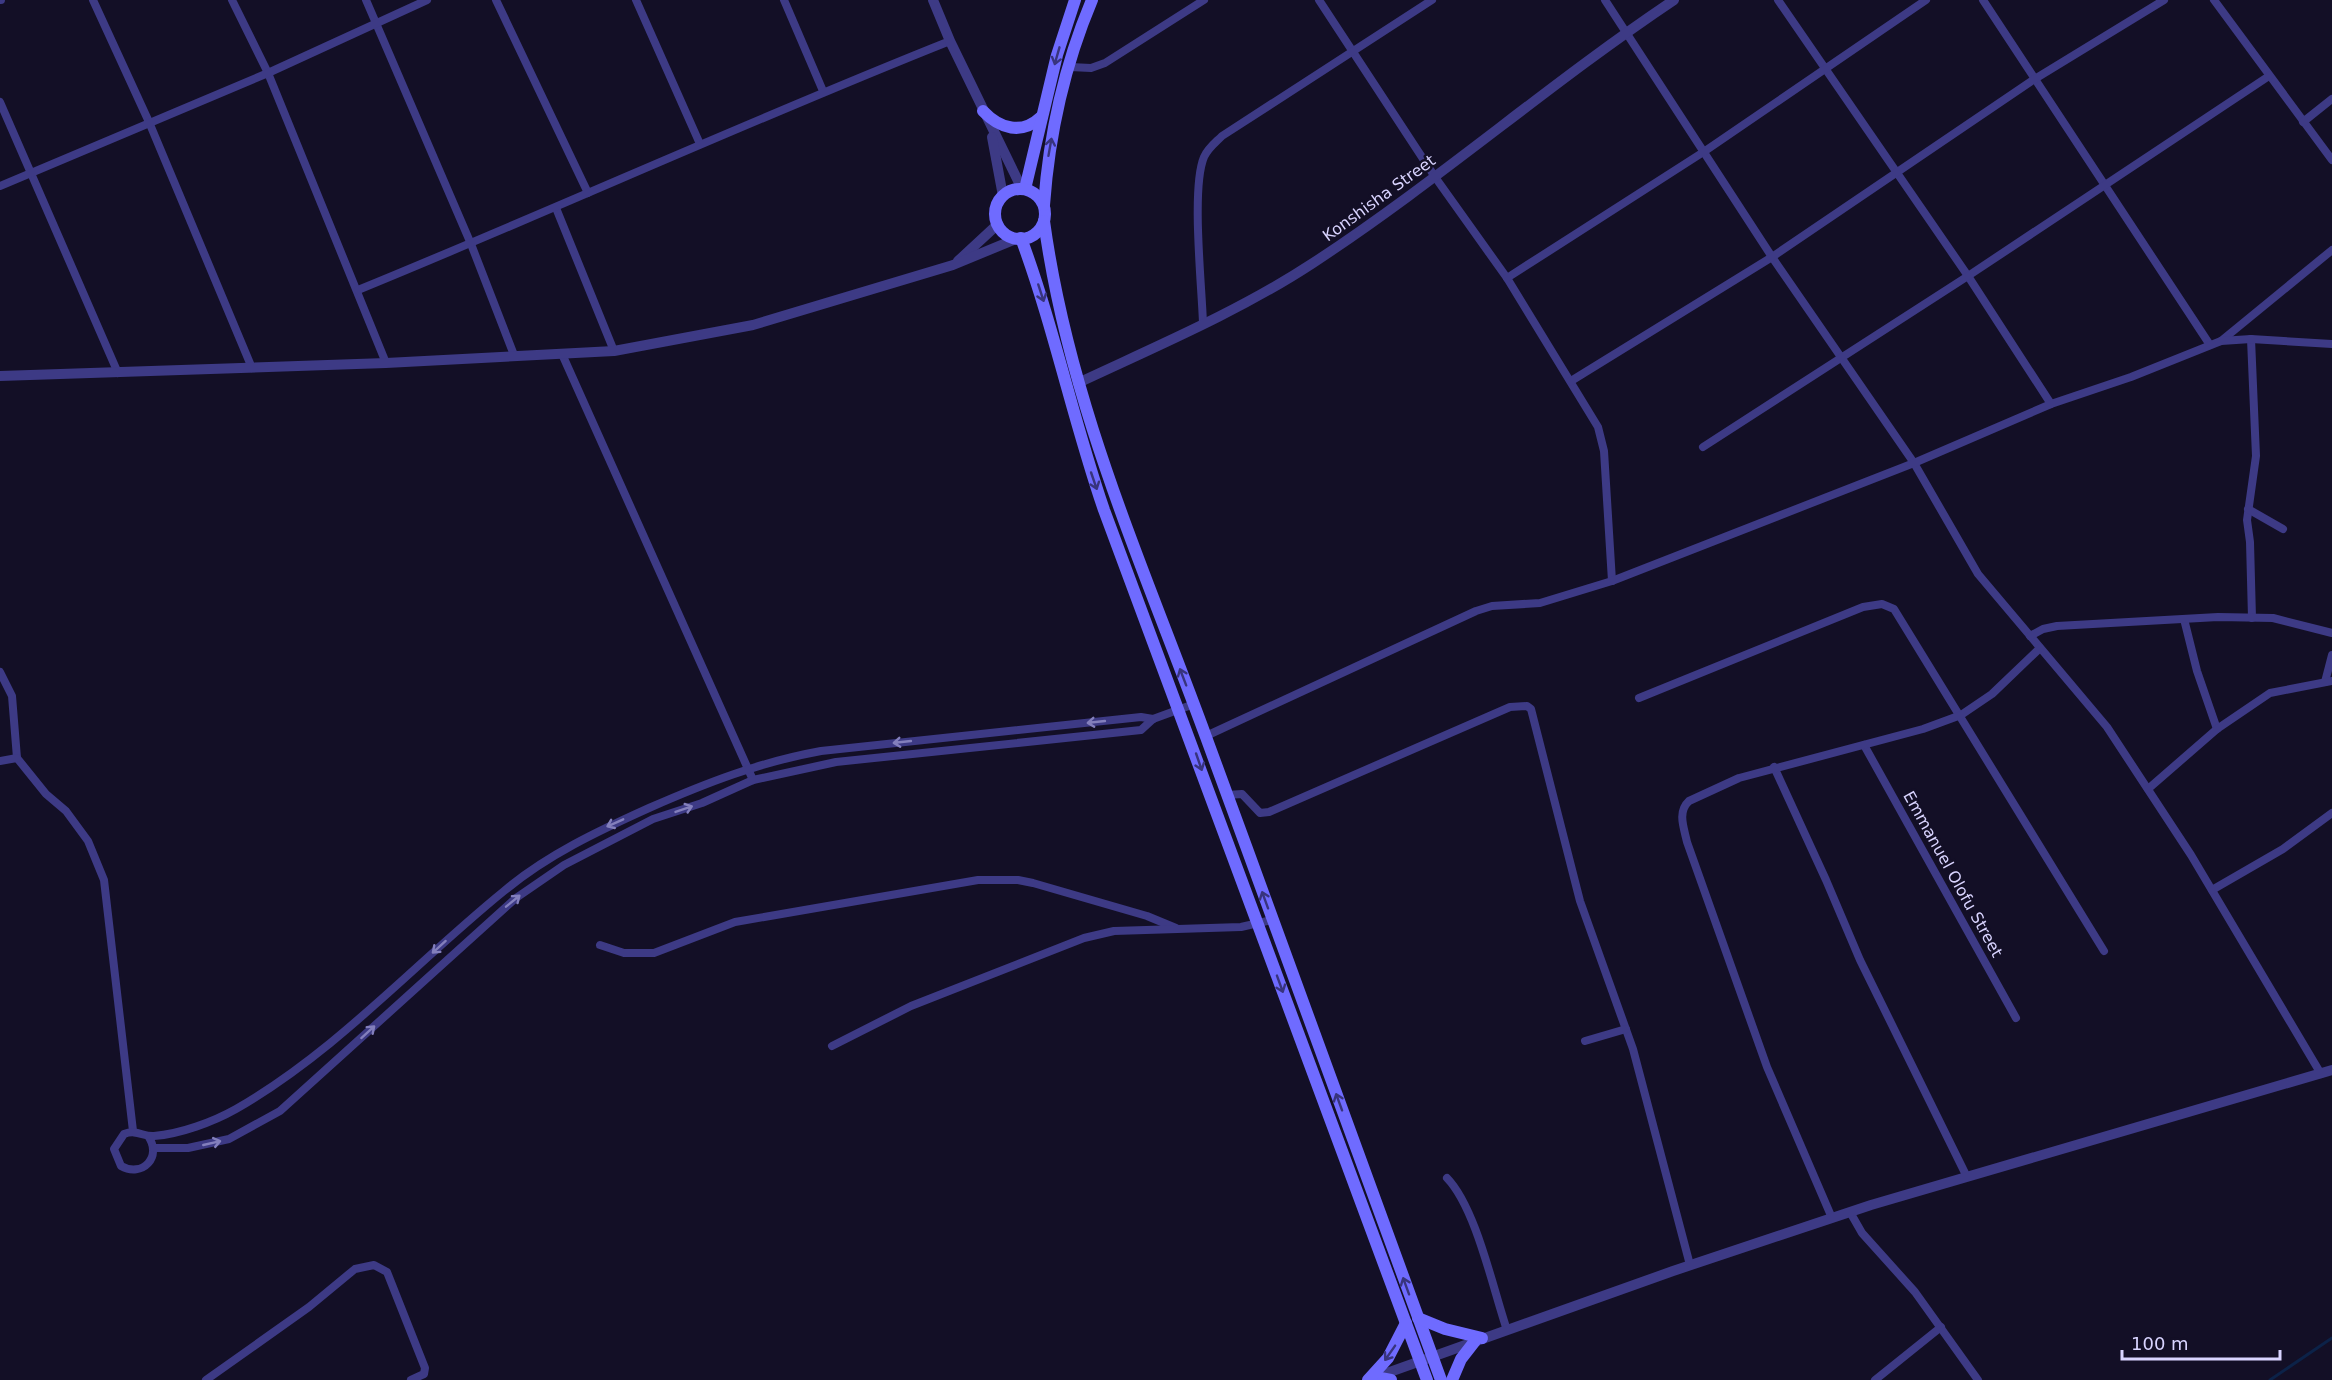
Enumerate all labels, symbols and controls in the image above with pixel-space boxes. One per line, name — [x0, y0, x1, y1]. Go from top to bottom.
one-way arrow — [1051, 46, 1062, 65]
one-way arrow — [1045, 137, 1056, 157]
street label: Konshisha Street — [1319, 151, 1439, 245]
one-way arrow — [1036, 283, 1047, 302]
one-way arrow — [1090, 471, 1101, 490]
one-way arrow — [1177, 668, 1188, 687]
one-way arrow — [1086, 716, 1106, 727]
one-way arrow — [892, 737, 912, 748]
one-way arrow — [1194, 752, 1205, 771]
street label: Emmanuel Olofu Street — [1899, 788, 2007, 960]
one-way arrow — [674, 802, 693, 813]
one-way arrow — [607, 818, 625, 829]
one-way arrow — [1258, 891, 1269, 910]
one-way arrow — [505, 895, 521, 908]
one-way arrow — [432, 940, 447, 954]
one-way arrow — [1275, 975, 1286, 993]
one-way arrow — [361, 1024, 376, 1039]
one-way arrow — [1333, 1094, 1344, 1112]
one-way arrow — [201, 1137, 221, 1148]
one-way arrow — [1400, 1277, 1411, 1296]
scale bar — [2122, 1323, 2280, 1361]
text: 100 m — [2131, 1333, 2189, 1354]
one-way arrow — [1384, 1345, 1396, 1361]

